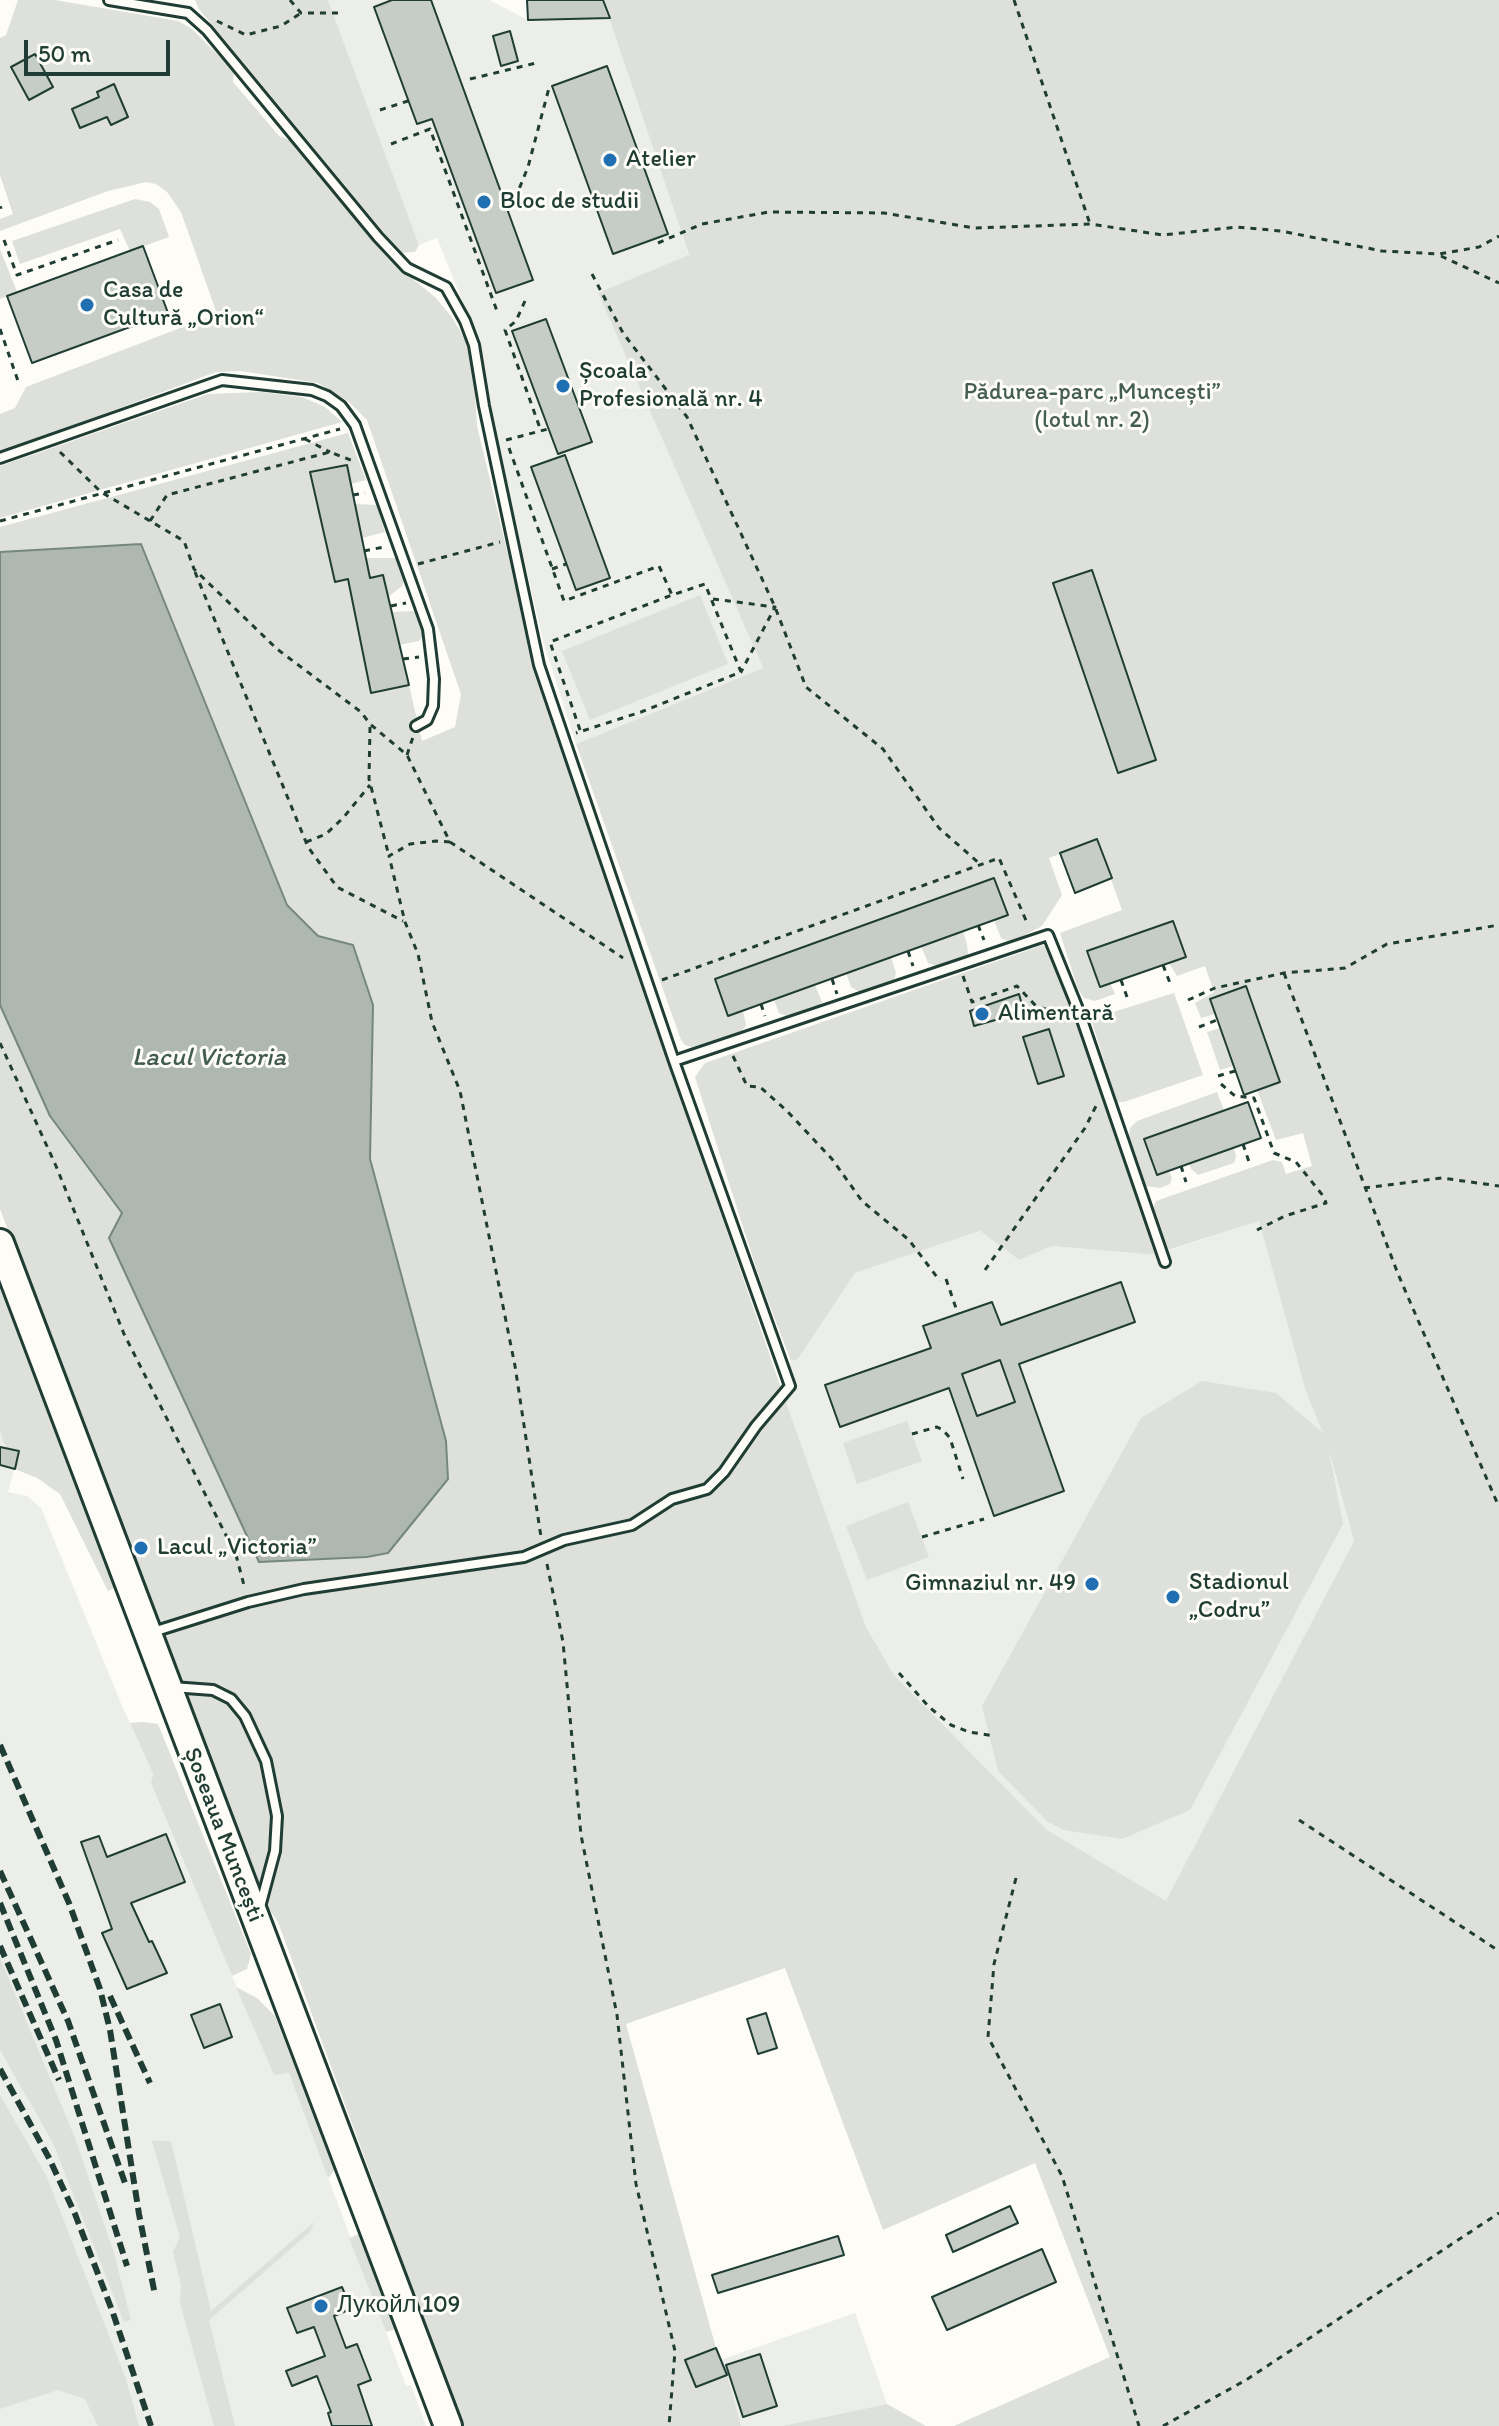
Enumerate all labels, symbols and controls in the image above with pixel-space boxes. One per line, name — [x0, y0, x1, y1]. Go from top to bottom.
scale bar — [28, 24, 174, 74]
text: 50 m — [38, 39, 91, 68]
place label: Atelier — [626, 146, 696, 174]
marker: Atelier — [601, 151, 619, 169]
place label: Bloc de studii — [500, 188, 639, 216]
marker: Bloc de studii — [475, 193, 493, 211]
place label: Casa de Cultură „Orion“ — [103, 277, 263, 333]
marker: Casa de Cultură „Orion“ — [78, 296, 96, 314]
place label: Școala Profesională nr. 4 — [579, 358, 763, 414]
marker: Școala Profesională nr. 4 — [554, 377, 572, 395]
park label: Pădurea-parc „Muncești” (lotul nr. 2) — [964, 379, 1220, 435]
place label: Alimentară — [998, 1000, 1114, 1028]
marker: Alimentară — [973, 1005, 991, 1023]
water label: Lacul Victoria — [132, 1042, 286, 1074]
place label: Lacul „Victoria” — [157, 1534, 317, 1562]
marker: Lacul „Victoria” — [132, 1539, 150, 1557]
place label: Stadionul „Codru” — [1189, 1569, 1289, 1625]
place label: Gimnaziul nr. 49 — [905, 1570, 1076, 1598]
marker: Gimnaziul nr. 49 — [1083, 1575, 1101, 1593]
marker: Stadionul „Codru” — [1164, 1588, 1182, 1606]
street label: Șoseaua Muncești — [176, 1744, 270, 1926]
place label: Лукойл 109 — [337, 2292, 460, 2320]
marker: Лукойл 109 — [312, 2297, 330, 2315]

